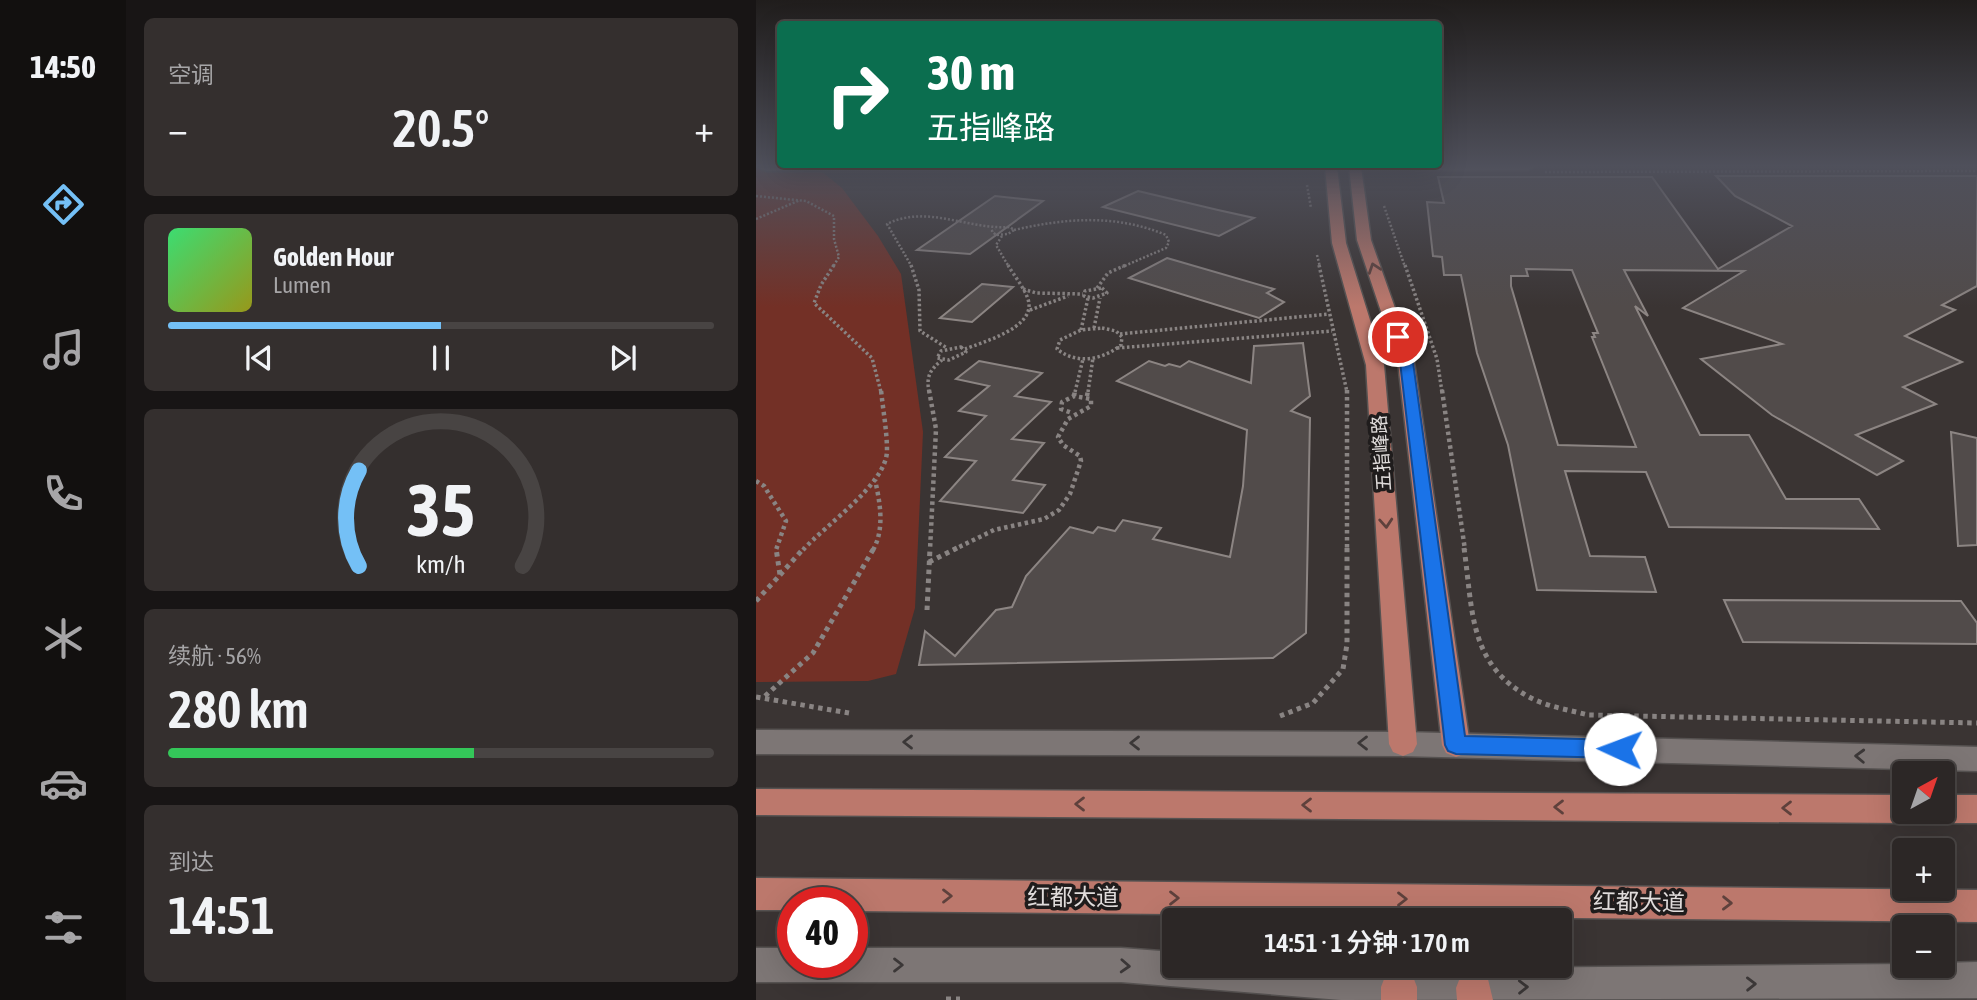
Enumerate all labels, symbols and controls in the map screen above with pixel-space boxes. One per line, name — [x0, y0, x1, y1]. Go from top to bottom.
text: 30 m — [927, 44, 1015, 100]
text: 14:50 — [30, 48, 96, 85]
icon: right — [812, 49, 903, 140]
text: 空调 — [168, 62, 214, 88]
text: 20.5° — [393, 98, 489, 158]
text: − — [168, 107, 188, 150]
text: + — [694, 107, 714, 150]
text: 五指峰路 — [927, 109, 1055, 146]
icon: directions — [39, 180, 88, 229]
text: Golden Hour — [273, 242, 393, 272]
one-way arrow — [1368, 263, 1382, 275]
text: Lumen — [273, 272, 331, 298]
pin — [1368, 307, 1428, 367]
icon: arrive — [1379, 318, 1417, 356]
icon: music — [39, 325, 88, 374]
icon: previous — [240, 339, 278, 377]
icon: pause — [422, 339, 460, 377]
icon: next — [604, 339, 642, 377]
street label: 五指峰路 — [1367, 414, 1395, 492]
text: 35 — [407, 468, 475, 551]
icon: phone — [39, 469, 88, 518]
one-way arrow — [1378, 518, 1393, 529]
text: km/h — [416, 550, 466, 578]
icon: climate — [39, 614, 88, 663]
text: 续航 · 56% — [168, 643, 261, 669]
text: 280 km — [168, 679, 309, 739]
position arrow — [1583, 712, 1657, 786]
one-way arrow — [902, 734, 913, 750]
one-way arrow — [1130, 735, 1140, 751]
one-way arrow — [1357, 735, 1368, 751]
one-way arrow — [1854, 748, 1865, 764]
icon: car — [39, 759, 88, 808]
north arrow — [1892, 761, 1955, 824]
map controls — [1892, 761, 1955, 978]
one-way arrow — [1074, 796, 1085, 812]
one-way arrow — [1302, 797, 1312, 813]
one-way arrow — [1554, 799, 1564, 815]
one-way arrow — [1781, 800, 1792, 816]
button: + — [1892, 838, 1955, 901]
text: 到达 — [168, 849, 214, 875]
street label: 红都大道 — [1027, 884, 1119, 910]
text: 14:51 — [168, 885, 275, 945]
speed limit sign: 40 — [777, 887, 868, 978]
one-way arrow — [942, 888, 952, 904]
street label: 红都大道 — [1593, 888, 1685, 916]
one-way arrow — [1169, 890, 1180, 906]
one-way arrow — [1396, 892, 1407, 907]
one-way arrow — [1722, 895, 1733, 911]
icon: filters — [39, 903, 88, 952]
button: − — [1892, 915, 1955, 978]
text: 14:51 · 1 分钟 · 170 m — [1264, 928, 1470, 958]
one-way arrow — [893, 957, 903, 973]
one-way arrow — [1120, 958, 1131, 973]
one-way arrow — [1746, 976, 1757, 991]
one-way arrow — [1518, 980, 1529, 995]

